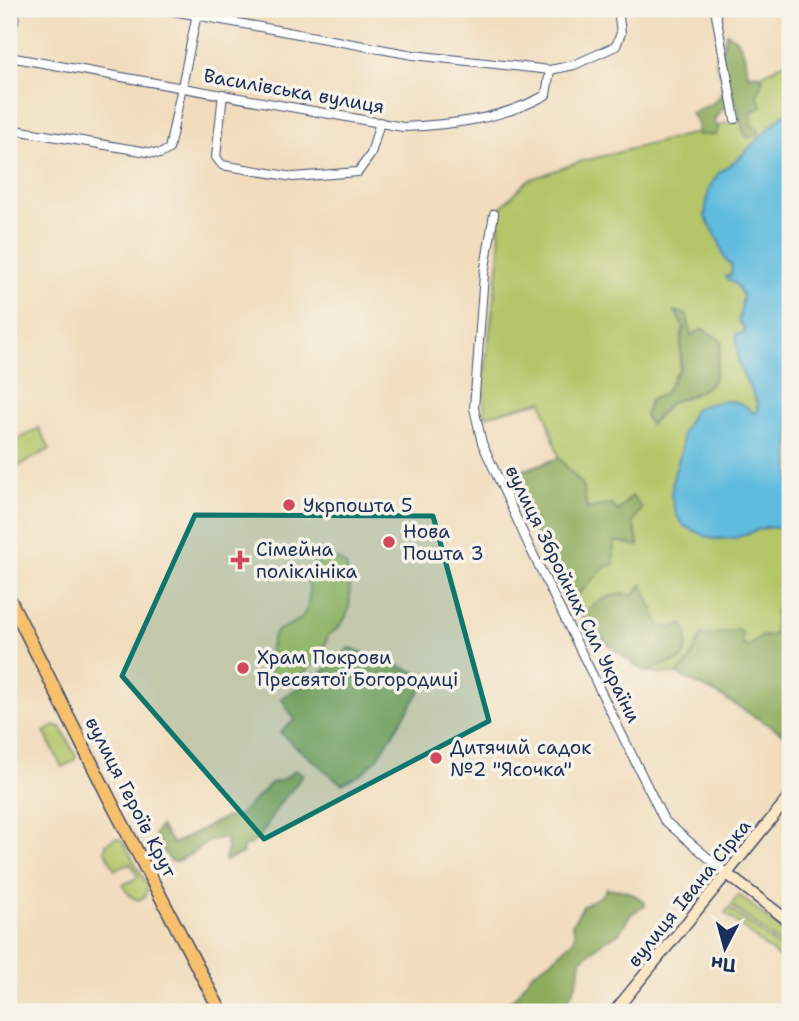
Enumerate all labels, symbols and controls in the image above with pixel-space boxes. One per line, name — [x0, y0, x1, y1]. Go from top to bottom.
street label: Василівська вулиця — [202, 63, 386, 119]
street label: вулиця Збройних Сил України — [500, 461, 646, 727]
place label: Укрпошта 5 — [303, 493, 413, 518]
marker: Укрпошта 5 — [281, 497, 297, 513]
place label: Нова Пошта 3 — [403, 519, 484, 566]
marker: Нова Пошта 3 — [381, 534, 397, 550]
place label: Сімейна поліклініка — [256, 537, 358, 584]
marker: Сімейна поліклініка — [230, 550, 250, 570]
place label: Храм Покрови Пресвятої Богородиці — [257, 645, 458, 692]
marker: Храм Покрови Пресвятої Богородиці — [235, 660, 251, 676]
street label: вулиця Героїв Крут — [80, 713, 182, 882]
place label: Дитячий садок №2 "Ясочка" — [450, 735, 591, 782]
marker: Дитячий садок №2 "Ясочка" — [428, 750, 444, 766]
street label: вулиця Івана Сірка — [622, 814, 756, 972]
north arrow — [690, 912, 760, 982]
text: Пн — [709, 951, 737, 978]

